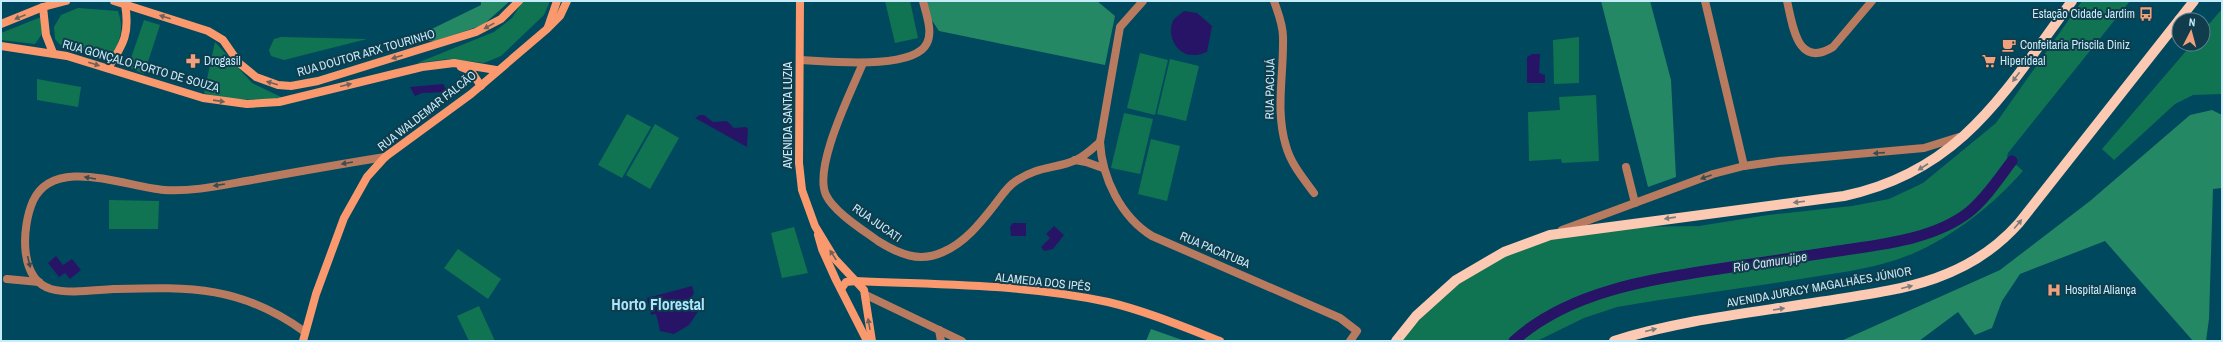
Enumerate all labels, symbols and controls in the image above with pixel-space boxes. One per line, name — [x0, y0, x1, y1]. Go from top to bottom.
place label: Estação Cidade Jardim — [2032, 6, 2135, 22]
bus stop icon: Estação Cidade Jardim — [2138, 6, 2154, 22]
north arrow — [2171, 12, 2211, 52]
one-way arrow — [14, 14, 26, 20]
one-way arrow — [158, 14, 170, 20]
text: N — [2188, 15, 2196, 29]
one-way arrow — [483, 22, 495, 29]
street label: RUA DOUTOR ARX TOURINHO — [295, 26, 437, 80]
street label: RUA GONÇALO PORTO DE SOUZA — [61, 36, 222, 96]
cafe icon: Confeitaria Priscila Diniz — [2001, 37, 2017, 53]
place label: Confeitaria Priscila Diniz — [2020, 37, 2130, 53]
pharmacy icon: Drogasil — [185, 53, 201, 69]
place label: Drogasil — [204, 53, 241, 69]
supermarket icon: Hiperideal — [1981, 53, 1997, 69]
place label: Hiperideal — [2000, 53, 2045, 69]
one-way arrow — [391, 54, 403, 60]
street label: RUA PACUJÁ — [1261, 58, 1279, 120]
one-way arrow — [88, 61, 100, 67]
street label: AVENIDA SANTA LUZIA — [780, 61, 796, 169]
street label: RUA WALDEMAR FALCÃO — [374, 67, 480, 155]
one-way arrow — [2012, 72, 2020, 82]
one-way arrow — [265, 80, 277, 86]
one-way arrow — [340, 82, 353, 88]
one-way arrow — [212, 98, 225, 104]
one-way arrow — [1873, 149, 1885, 156]
one-way arrow — [341, 160, 353, 166]
one-way arrow — [1918, 163, 1928, 171]
one-way arrow — [1700, 174, 1712, 180]
one-way arrow — [84, 175, 96, 181]
one-way arrow — [213, 182, 225, 188]
one-way arrow — [1793, 198, 1805, 205]
street label: RUA JUCATI — [849, 200, 905, 246]
one-way arrow — [1664, 215, 1676, 221]
one-way arrow — [2014, 218, 2023, 229]
street label: RUA PACATUBA — [1178, 228, 1253, 272]
water label: Rio Camurujipe — [1732, 248, 1808, 276]
one-way arrow — [830, 250, 837, 261]
one-way arrow — [26, 256, 32, 268]
street label: AVENIDA JURACY MAGALHÃES JÚNIOR — [1724, 263, 1913, 311]
street label: ALAMEDA DOS IPÊS — [994, 269, 1092, 295]
hospital icon: Hospital Aliança — [2046, 282, 2062, 298]
place label: Hospital Aliança — [2065, 282, 2137, 298]
one-way arrow — [1901, 283, 1914, 289]
district label: Horto Florestal — [611, 293, 705, 315]
one-way arrow — [1773, 306, 1785, 312]
one-way arrow — [865, 318, 871, 330]
one-way arrow — [1645, 327, 1657, 333]

